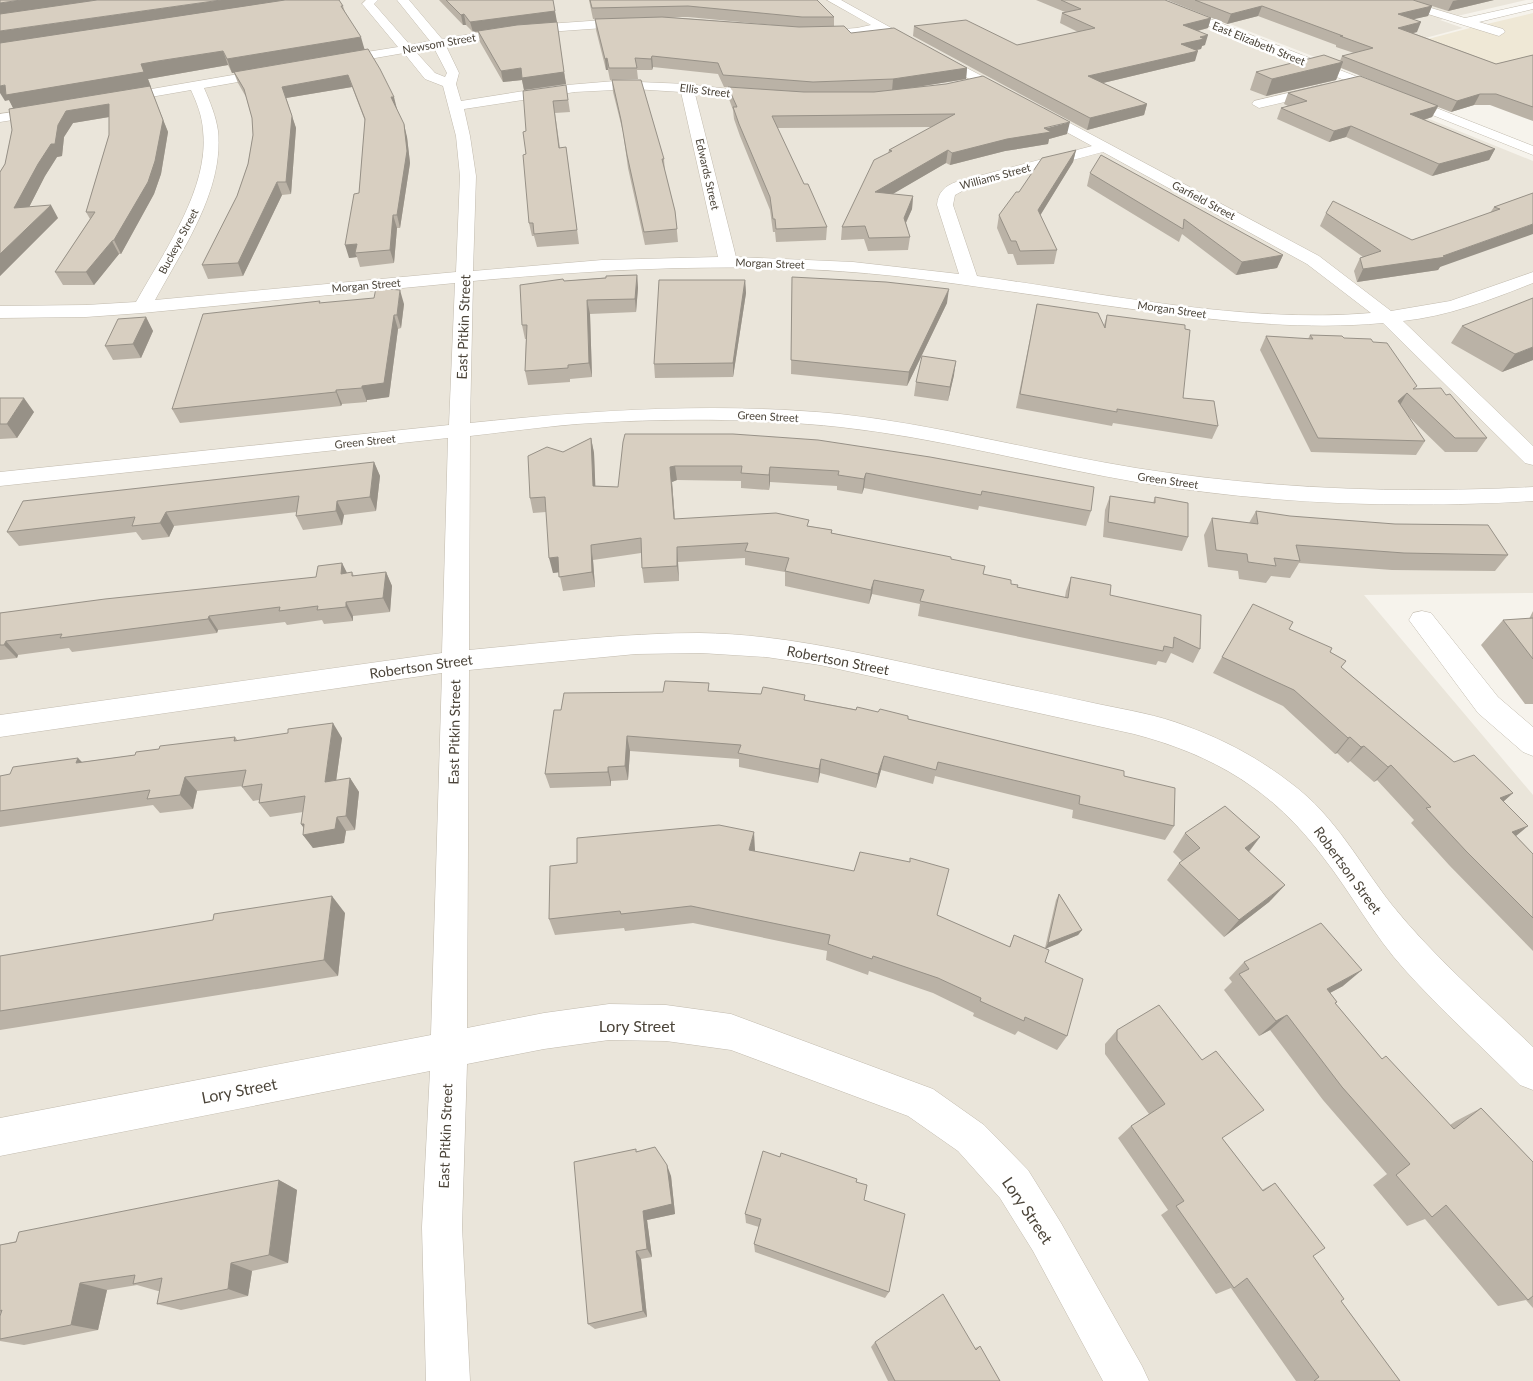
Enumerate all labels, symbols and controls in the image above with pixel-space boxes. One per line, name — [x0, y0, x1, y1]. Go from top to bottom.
street label: East Elizabeth Street — [1211, 18, 1307, 68]
street label: Newsom Street — [401, 30, 477, 56]
street label: Ellis Street — [679, 80, 731, 100]
street label: Edwards Street — [693, 137, 723, 211]
street label: Williams Street — [958, 160, 1032, 192]
street label: Garfield Street — [1170, 178, 1238, 222]
street label: Buckeye Street — [155, 206, 201, 276]
street label: Morgan Street — [735, 255, 805, 271]
street label: East Pitkin Street — [453, 274, 473, 380]
street label: Morgan Street — [331, 276, 401, 294]
street label: Morgan Street — [1137, 298, 1207, 320]
street label: Green Street — [737, 408, 799, 424]
street label: Green Street — [334, 431, 396, 451]
street label: Green Street — [1137, 469, 1199, 491]
street label: Robertson Street — [785, 642, 891, 678]
street label: Robertson Street — [368, 650, 474, 682]
street label: East Pitkin Street — [445, 679, 463, 785]
street label: Robertson Street — [1311, 823, 1385, 917]
street label: Lory Street — [599, 1016, 676, 1035]
street label: Lory Street — [200, 1073, 279, 1107]
street label: East Pitkin Street — [435, 1083, 455, 1189]
street label: Lory Street — [999, 1173, 1057, 1247]

